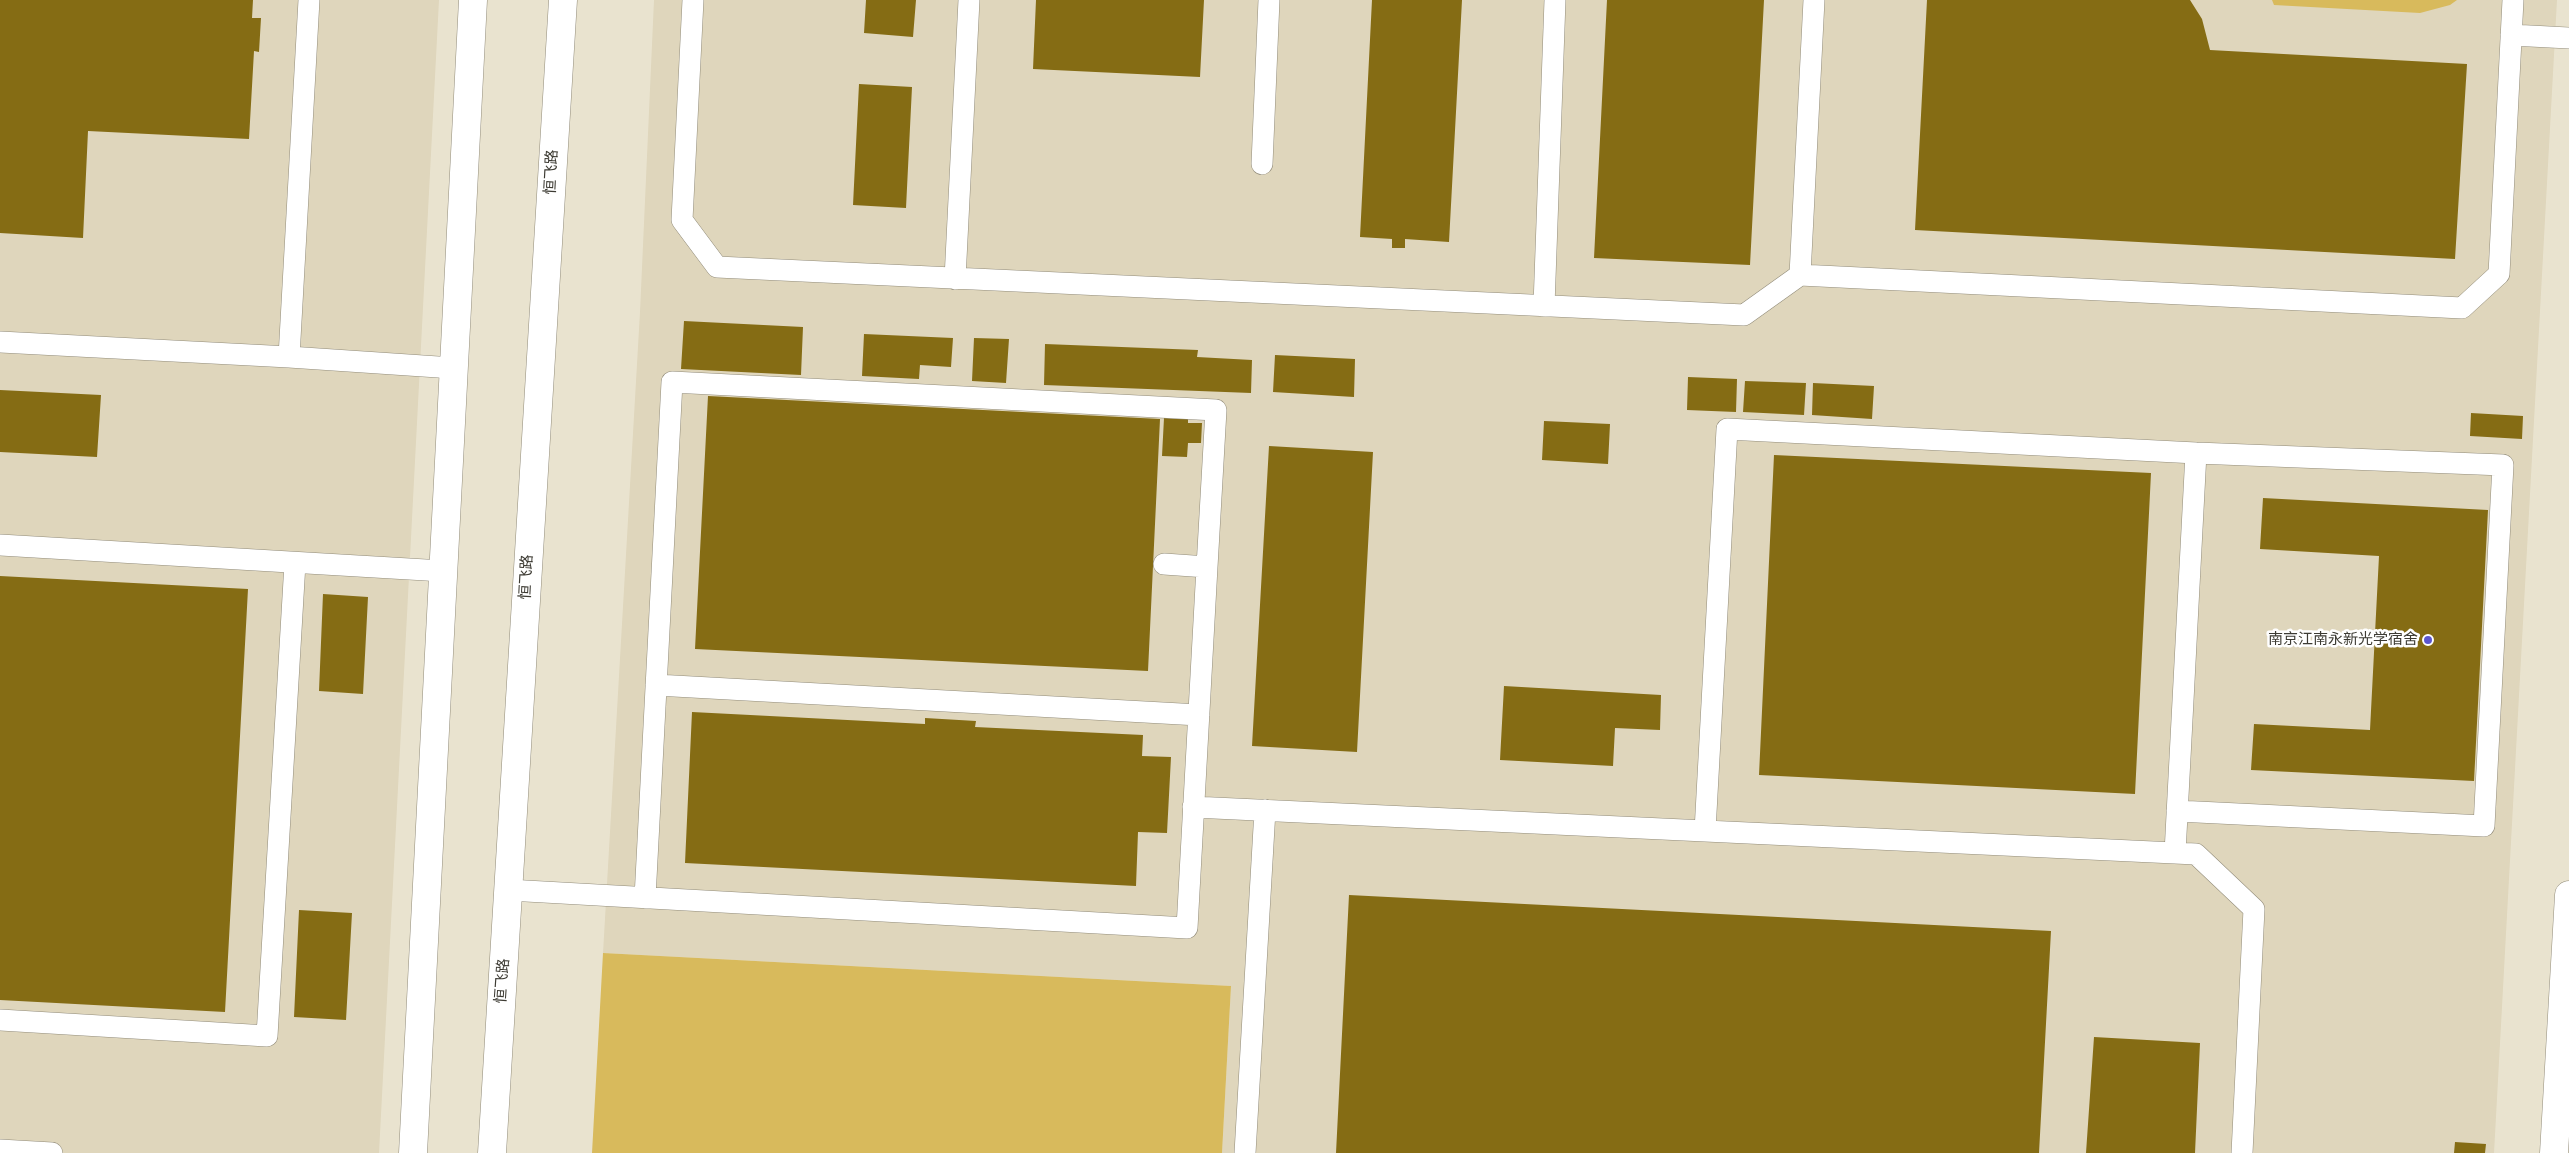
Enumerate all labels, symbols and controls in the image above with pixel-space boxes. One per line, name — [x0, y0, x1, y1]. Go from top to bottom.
street label: 恒飞路 — [542, 149, 562, 195]
street label: 恒飞路 — [517, 554, 537, 600]
place label: 南京江南永新光学宿舍 — [2268, 631, 2418, 649]
marker: 南京江南永新光学宿舍 — [2422, 634, 2434, 646]
street label: 恒飞路 — [492, 958, 514, 1004]

